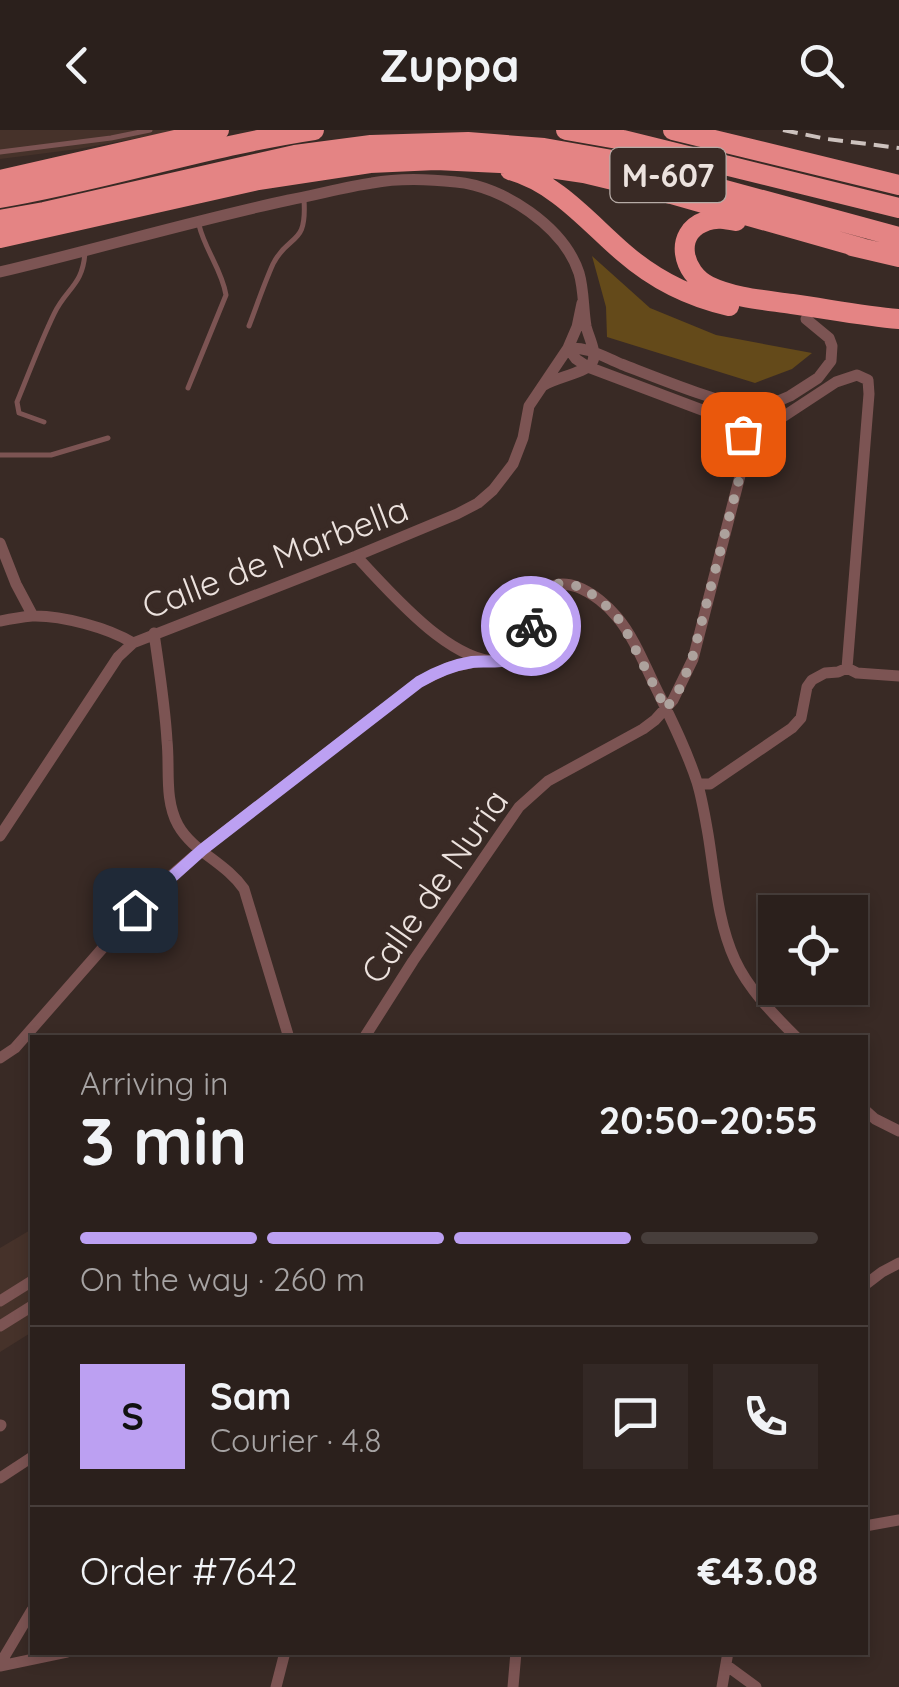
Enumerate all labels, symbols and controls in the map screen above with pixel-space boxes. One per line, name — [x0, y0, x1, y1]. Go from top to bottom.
text: Zuppa — [379, 37, 520, 93]
icon: back — [50, 38, 105, 93]
icon: search — [794, 38, 849, 93]
road number: M-607 — [610, 148, 726, 202]
pin — [701, 392, 786, 477]
icon: bag — [716, 407, 771, 462]
street label: Calle de Marbella — [136, 486, 414, 628]
courier — [481, 576, 581, 676]
icon: bike — [504, 599, 559, 654]
street label: Calle de Nuria — [351, 780, 517, 992]
pin — [93, 868, 178, 953]
icon: home — [108, 883, 163, 938]
map controls — [758, 895, 868, 1005]
button: locate — [758, 895, 868, 1005]
text: Arriving in — [80, 1063, 229, 1103]
text: 20:50–20:55 — [599, 1096, 818, 1144]
text: 3 min — [80, 1100, 247, 1181]
text: On the way · 260 m — [80, 1259, 365, 1299]
button: chat — [583, 1364, 688, 1469]
button: phone — [713, 1364, 818, 1469]
text: Sam — [210, 1372, 292, 1420]
text: S — [121, 1392, 144, 1440]
text: Courier · 4.8 — [210, 1420, 382, 1460]
text: Order #7642 — [80, 1547, 298, 1595]
text: €43.08 — [698, 1547, 818, 1595]

